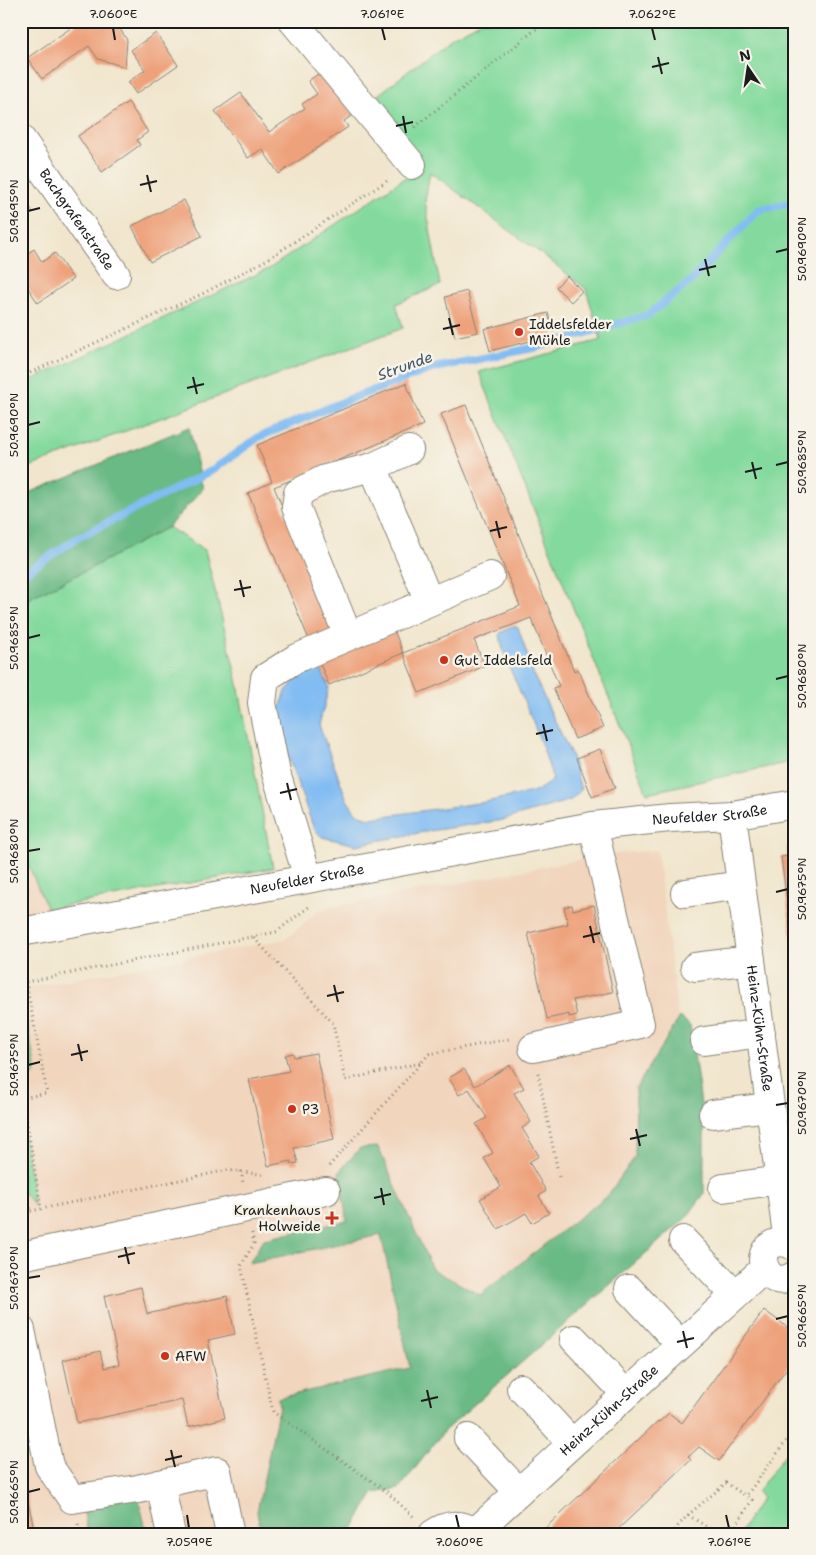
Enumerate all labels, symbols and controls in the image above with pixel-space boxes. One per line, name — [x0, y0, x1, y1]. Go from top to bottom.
text: 7.060°E — [89, 6, 137, 22]
text: 7.061°E — [360, 6, 404, 22]
text: 7.062°E — [628, 6, 676, 22]
north arrow — [724, 42, 774, 92]
text: N — [738, 45, 753, 65]
street label: Bachgrafenstraße — [35, 165, 119, 274]
text: 50.9695°N — [6, 179, 22, 243]
text: 50.9690°N — [794, 217, 810, 281]
place label: Iddelsfelder Mühle — [529, 315, 612, 349]
marker: Iddelsfelder Mühle — [513, 326, 525, 338]
water label: Strunde — [375, 347, 435, 385]
text: 50.9690°N — [6, 393, 22, 457]
text: 50.9685°N — [794, 430, 810, 494]
text: 50.9685°N — [6, 606, 22, 670]
text: 50.9680°N — [794, 644, 810, 708]
place label: Gut Iddelsfeld — [454, 651, 552, 669]
marker: Gut Iddelsfeld — [438, 654, 450, 666]
street label: Neufelder Straße — [651, 800, 769, 829]
text: 50.9680°N — [6, 819, 22, 883]
text: 50.9675°N — [794, 858, 810, 920]
street label: Neufelder Straße — [249, 860, 366, 898]
street label: Heinz-Kühn-Straße — [743, 964, 777, 1093]
text: 50.9675°N — [6, 1034, 22, 1096]
text: 50.9670°N — [794, 1071, 810, 1135]
place label: P3 — [302, 1100, 319, 1118]
marker: P3 — [286, 1103, 298, 1115]
place label: Krankenhaus Holweide — [234, 1201, 321, 1235]
marker: Krankenhaus Holweide — [325, 1211, 339, 1225]
text: 50.9670°N — [6, 1246, 22, 1310]
text: 50.9665°N — [794, 1284, 810, 1348]
place label: AFW — [175, 1347, 206, 1365]
marker: AFW — [159, 1350, 171, 1362]
street label: Heinz-Kühn-Straße — [556, 1360, 662, 1460]
text: 50.9665°N — [6, 1460, 22, 1524]
text: 7.059°E — [165, 1534, 213, 1550]
text: 7.060°E — [435, 1534, 483, 1550]
text: 7.061°E — [707, 1534, 751, 1550]

